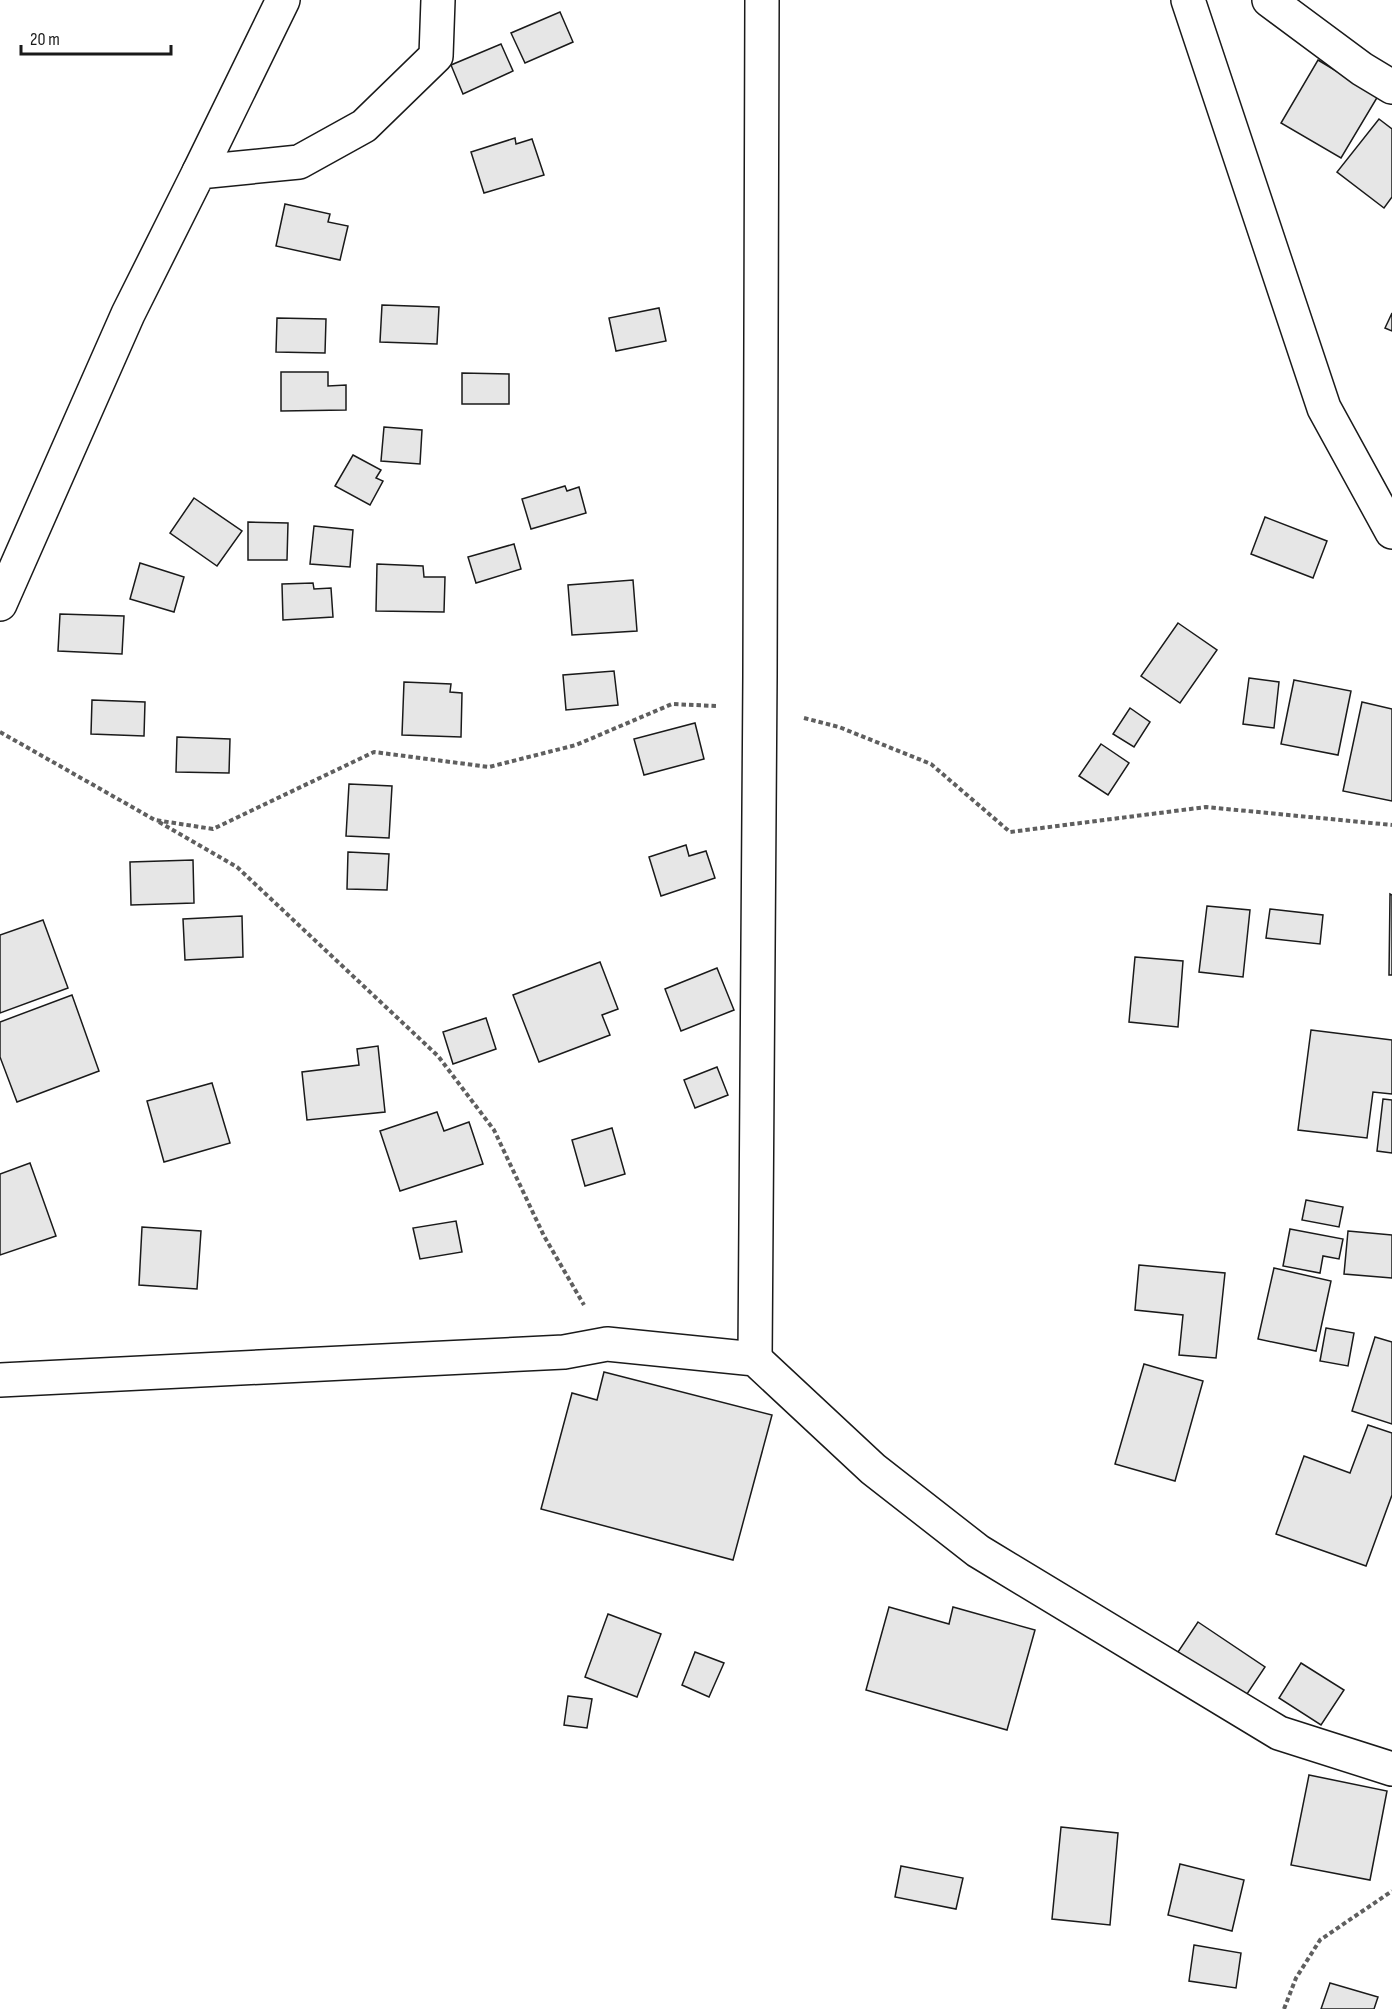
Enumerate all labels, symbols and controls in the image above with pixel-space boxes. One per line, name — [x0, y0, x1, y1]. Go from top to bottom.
scale bar — [21, 18, 171, 56]
text: 20 m — [30, 29, 60, 50]

